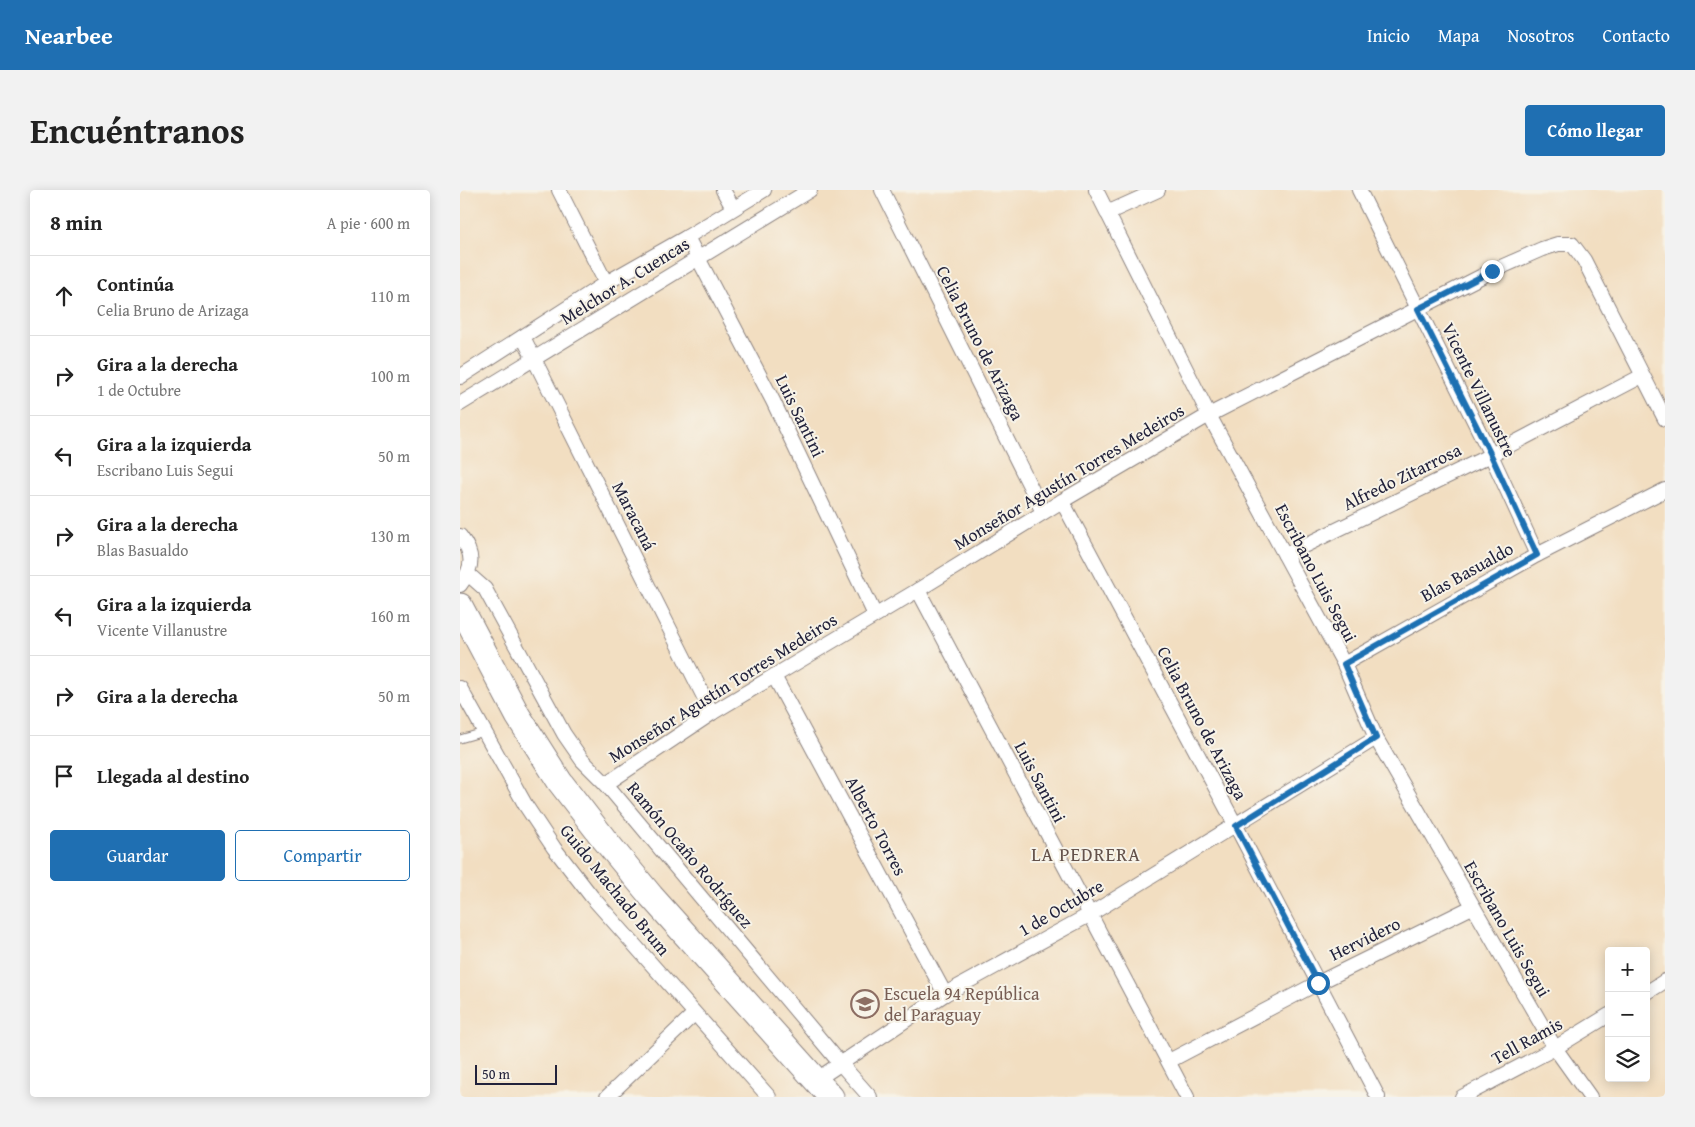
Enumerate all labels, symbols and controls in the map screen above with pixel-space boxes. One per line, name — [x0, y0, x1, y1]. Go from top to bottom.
text: Nearbee — [25, 18, 113, 53]
text: Inicio — [1367, 22, 1410, 49]
text: Mapa — [1438, 22, 1479, 49]
text: Nosotros — [1507, 22, 1575, 49]
text: Contacto — [1603, 22, 1670, 49]
text: Encuéntranos — [30, 105, 245, 156]
button: Cómo llegar — [1525, 105, 1665, 156]
text: 8 min — [50, 207, 102, 238]
text: A pie · 600 m — [327, 211, 410, 235]
street label: Melchor A. Cuencas — [555, 230, 694, 331]
route end — [1481, 260, 1504, 283]
street label: Celia Bruno de Arizaga — [930, 261, 1031, 425]
text: Continúa — [97, 270, 174, 298]
icon: ahead — [50, 282, 78, 310]
text: 110 m — [370, 284, 410, 308]
text: Celia Bruno de Arizaga — [97, 298, 249, 322]
street label: Vicente Villanustre — [1435, 318, 1524, 462]
text: Gira a la derecha — [97, 350, 238, 378]
icon: right — [50, 362, 78, 390]
text: 100 m — [370, 364, 410, 388]
street label: Luis Santini — [769, 370, 832, 462]
text: 1 de Octubre — [97, 378, 181, 402]
street label: Monseñor Agustín Torres Medeiros — [948, 397, 1189, 556]
text: Gira a la izquierda — [97, 430, 252, 458]
street label: Alfredo Zitarrosa — [1338, 436, 1466, 517]
icon: left — [50, 442, 78, 470]
text: 50 m — [378, 444, 410, 468]
text: Escribano Luis Segui — [97, 458, 233, 482]
street label: Maracaná — [606, 477, 664, 555]
street label: Escribano Luis Segui — [1269, 499, 1364, 647]
text: Gira a la derecha — [97, 510, 238, 538]
icon: right — [50, 522, 78, 550]
text: 130 m — [370, 524, 410, 548]
street label: Blas Basualdo — [1415, 535, 1518, 608]
text: Blas Basualdo — [97, 538, 188, 562]
text: Gira a la izquierda — [97, 590, 252, 618]
icon: left — [50, 602, 78, 630]
text: 160 m — [370, 604, 410, 628]
street label: Monseñor Agustín Torres Medeiros — [603, 606, 842, 769]
text: Vicente Villanustre — [97, 618, 227, 642]
street label: Celia Bruno de Arizaga — [1150, 641, 1255, 805]
icon: right — [50, 682, 78, 710]
text: Gira a la derecha — [97, 682, 238, 710]
text: 50 m — [378, 684, 410, 708]
street label: Luis Santini — [1008, 736, 1073, 827]
icon: arrive — [50, 762, 78, 790]
text: Llegada al destino — [97, 762, 249, 790]
street label: Alberto Torres — [839, 771, 914, 880]
street label: Ramón Ocaño Rodríguez — [621, 775, 760, 934]
street label: Guido Machado Brum — [554, 818, 677, 962]
button: Guardar — [50, 830, 225, 881]
button: Compartir — [235, 830, 410, 881]
district label: LA PEDRERA — [1031, 840, 1141, 868]
street label: Escribano Luis Segui — [1457, 856, 1557, 1002]
street label: 1 de Octubre — [1013, 872, 1108, 943]
street label: Hervidero — [1325, 910, 1405, 967]
map controls — [1605, 947, 1650, 1082]
button: + — [1605, 947, 1650, 992]
route start — [1307, 972, 1330, 995]
place label: Escuela 94 República del Paraguay — [884, 980, 1040, 1028]
school or university icon: Escuela 94 República del Paraguay — [850, 989, 880, 1019]
button: − — [1605, 992, 1650, 1037]
street label: Tell Ramis — [1486, 1010, 1567, 1071]
button: layers — [1605, 1037, 1650, 1082]
scale bar — [475, 1062, 558, 1085]
text: 50 m — [482, 1064, 510, 1084]

